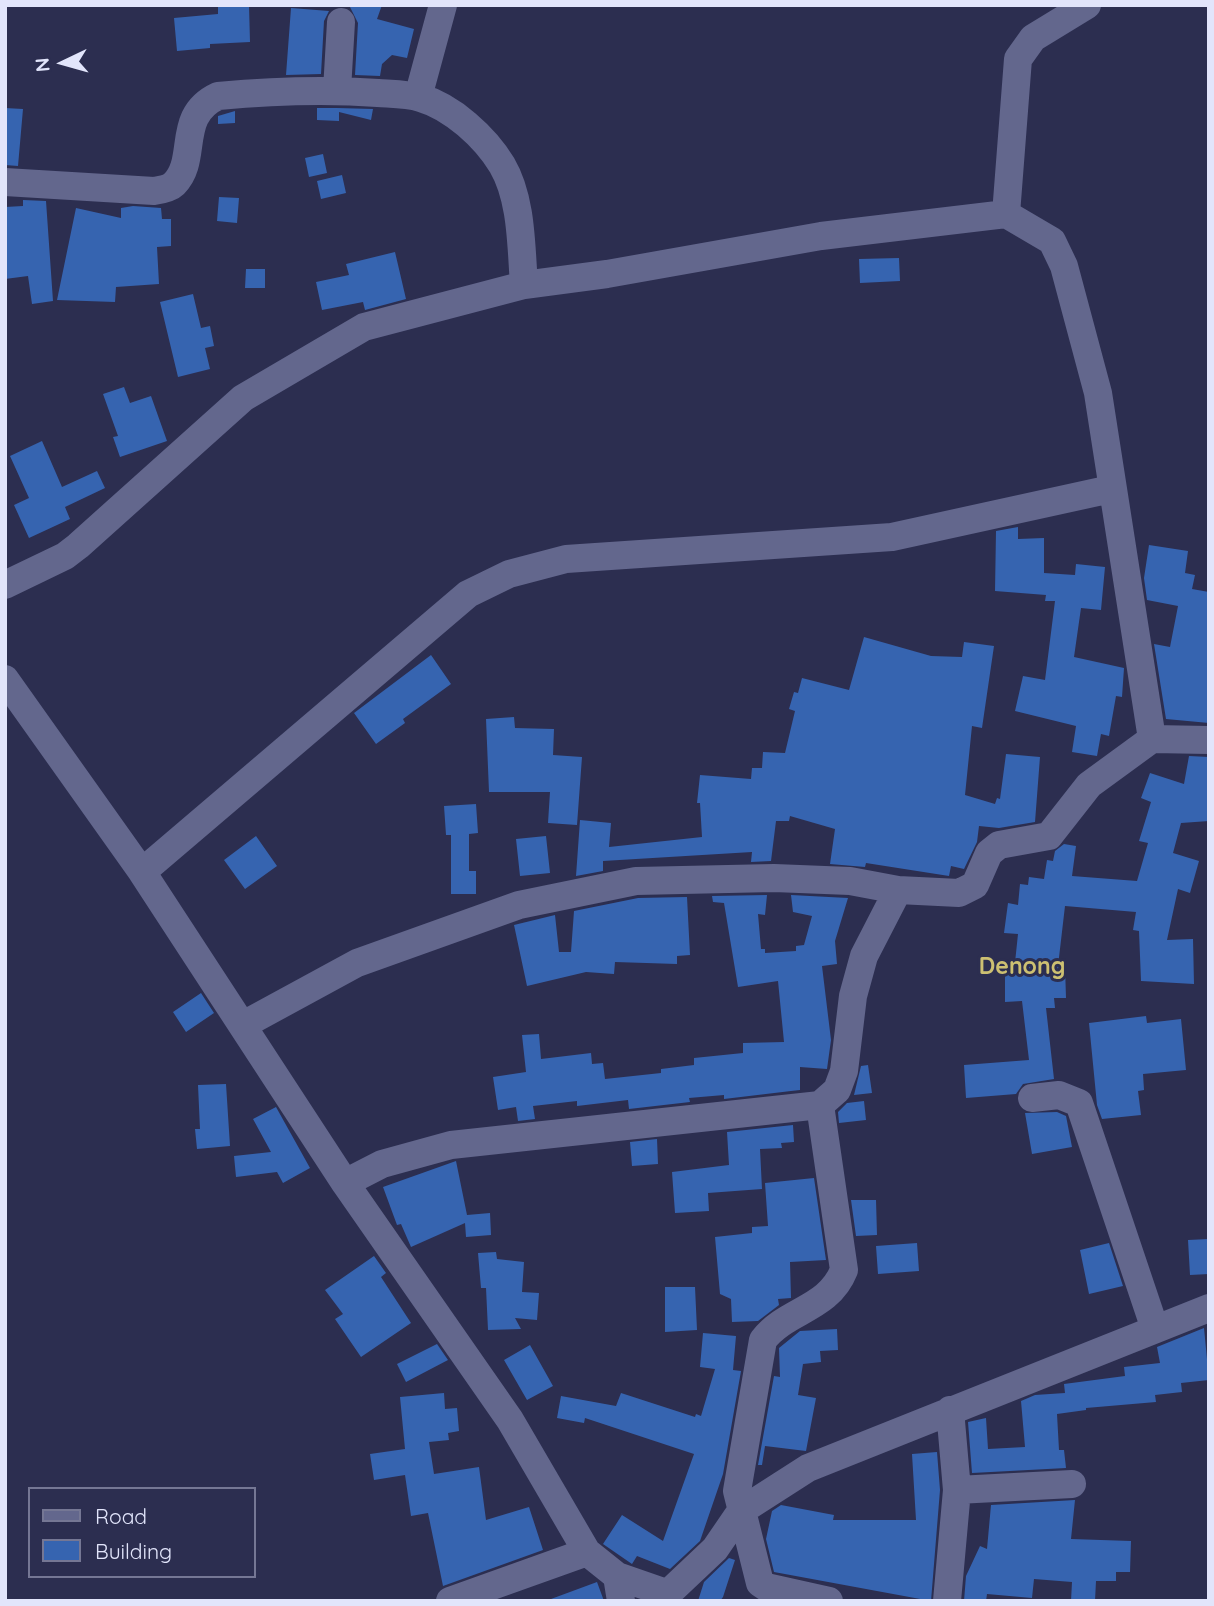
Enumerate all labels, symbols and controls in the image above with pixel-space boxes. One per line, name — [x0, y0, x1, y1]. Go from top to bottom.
north arrow — [28, 28, 98, 98]
text: N — [30, 57, 55, 73]
district label: Denong — [979, 953, 1065, 981]
legend — [28, 1487, 256, 1578]
text: Road — [95, 1503, 147, 1529]
text: Building — [95, 1538, 172, 1564]

